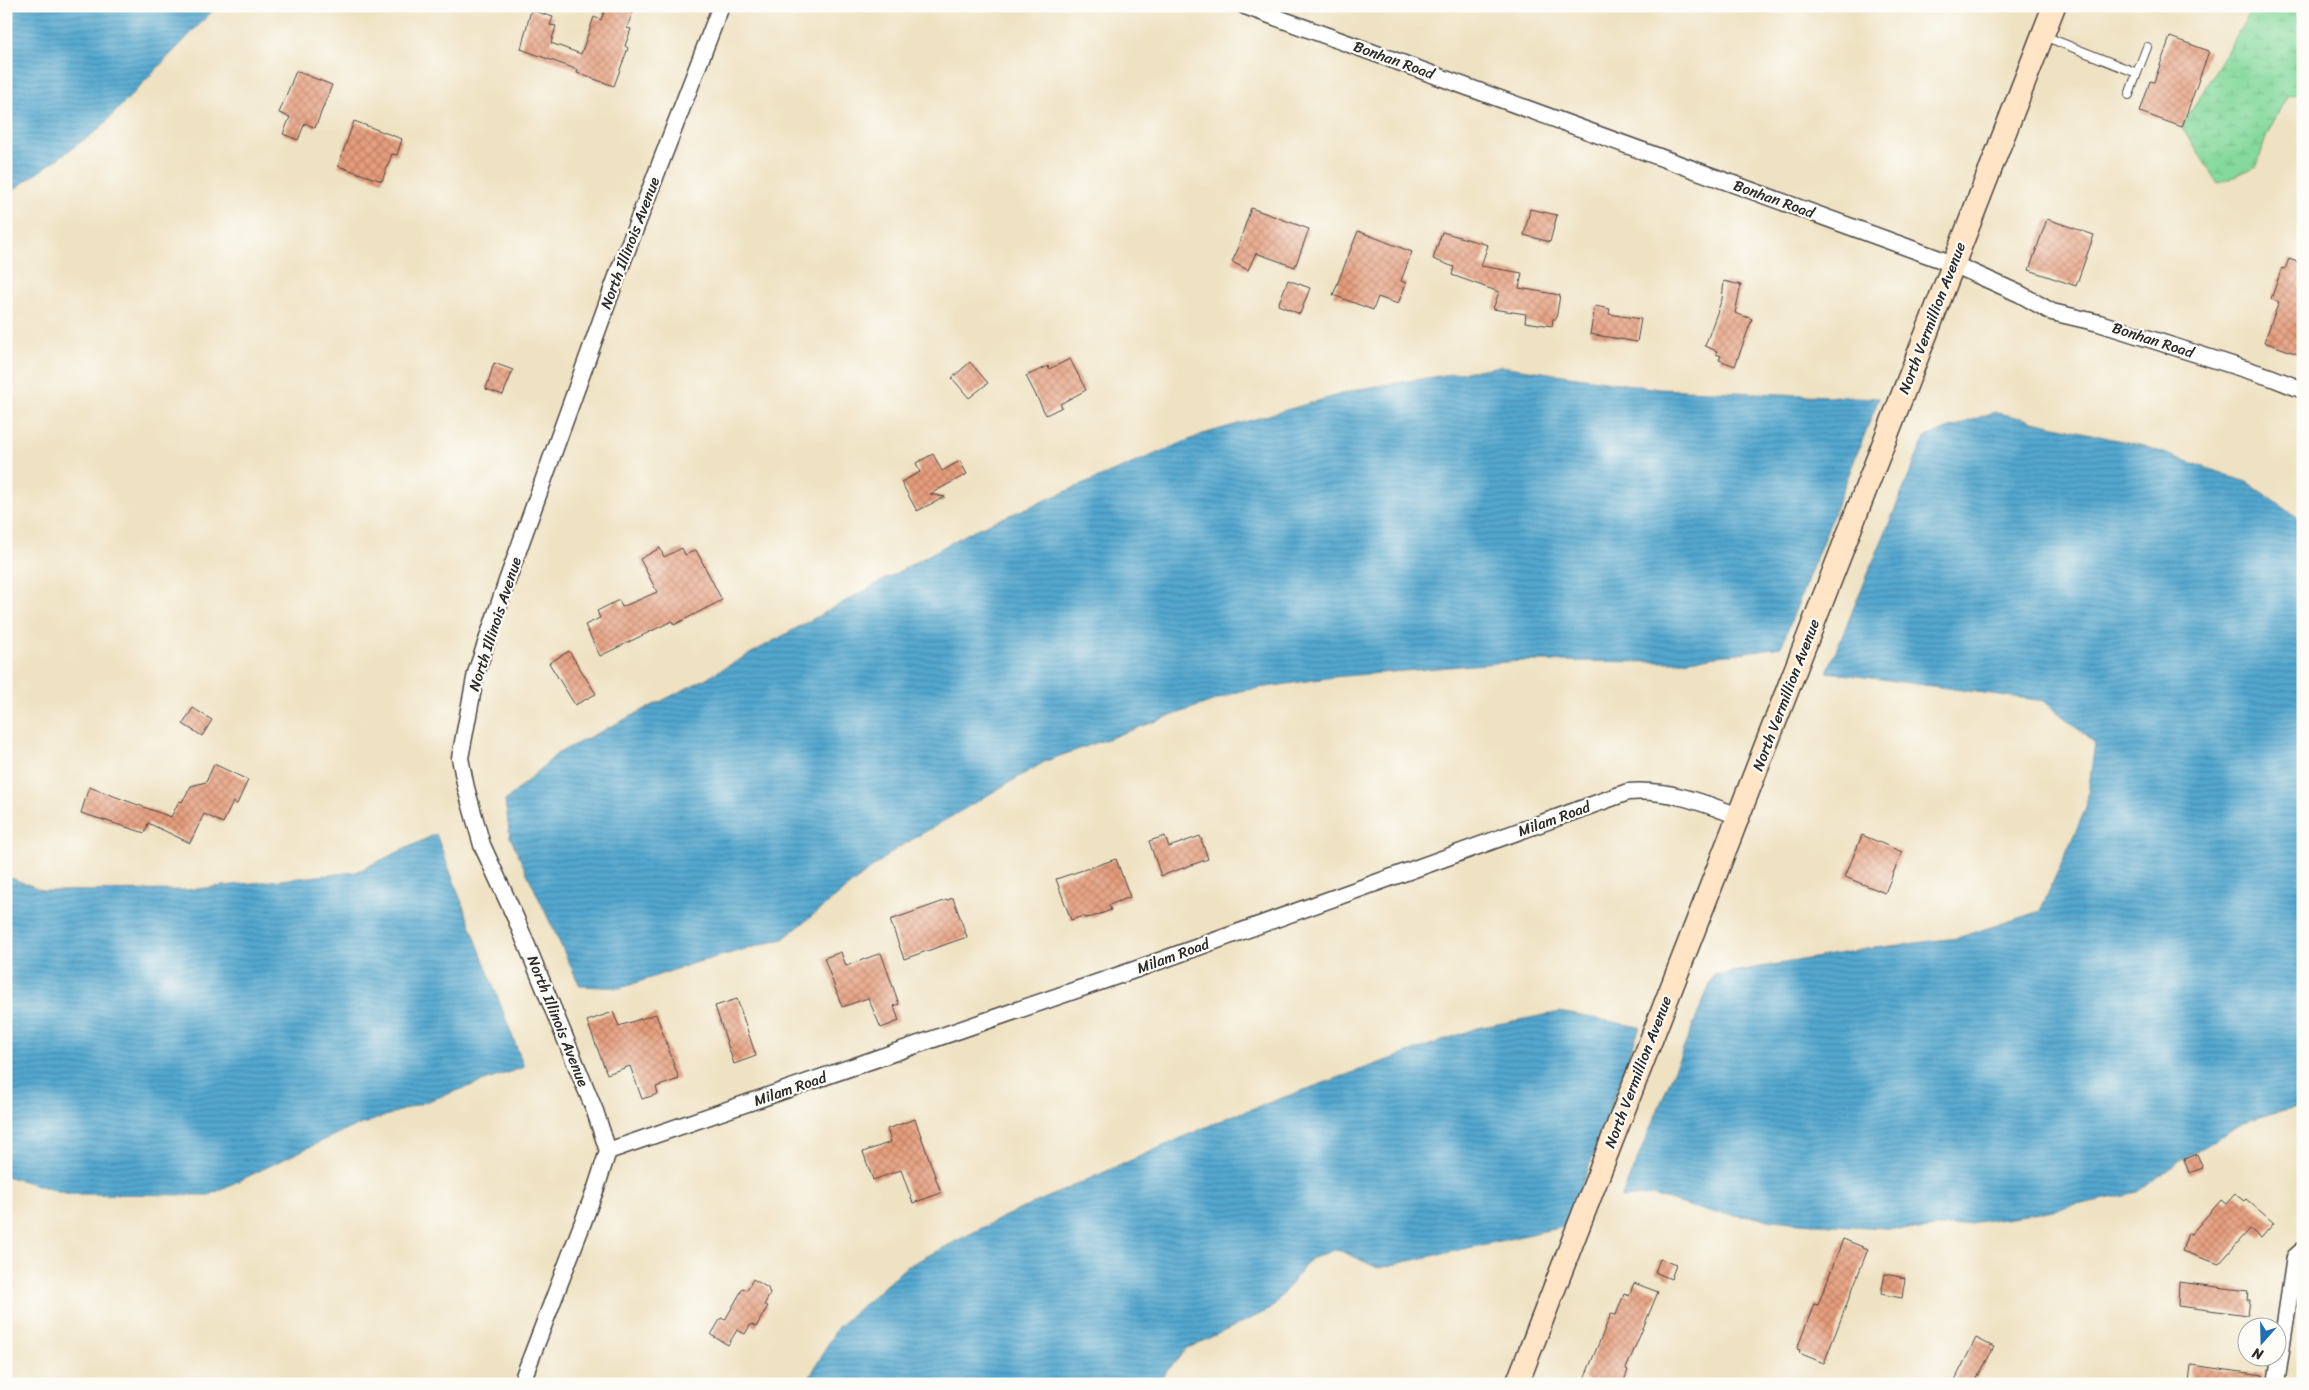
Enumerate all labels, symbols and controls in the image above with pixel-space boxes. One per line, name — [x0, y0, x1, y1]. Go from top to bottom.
street label: Bonhan Road — [1350, 33, 1439, 87]
street label: Bonhan Road — [1730, 172, 1819, 226]
street label: North Illinois Avenue — [593, 173, 667, 313]
street label: North Vermillion Avenue — [1891, 238, 1973, 398]
street label: Bonhan Road — [2109, 315, 2198, 366]
street label: North Illinois Avenue — [461, 554, 529, 694]
street label: North Vermillion Avenue — [1745, 615, 1827, 775]
street label: Milam Road — [1514, 793, 1595, 844]
street label: Milam Road — [1133, 930, 1214, 981]
street label: North Illinois Avenue — [520, 951, 596, 1091]
street label: North Vermillion Avenue — [1597, 992, 1679, 1152]
street label: Milam Road — [750, 1064, 831, 1114]
north arrow — [2236, 1318, 2286, 1368]
text: N — [2249, 1340, 2267, 1367]

